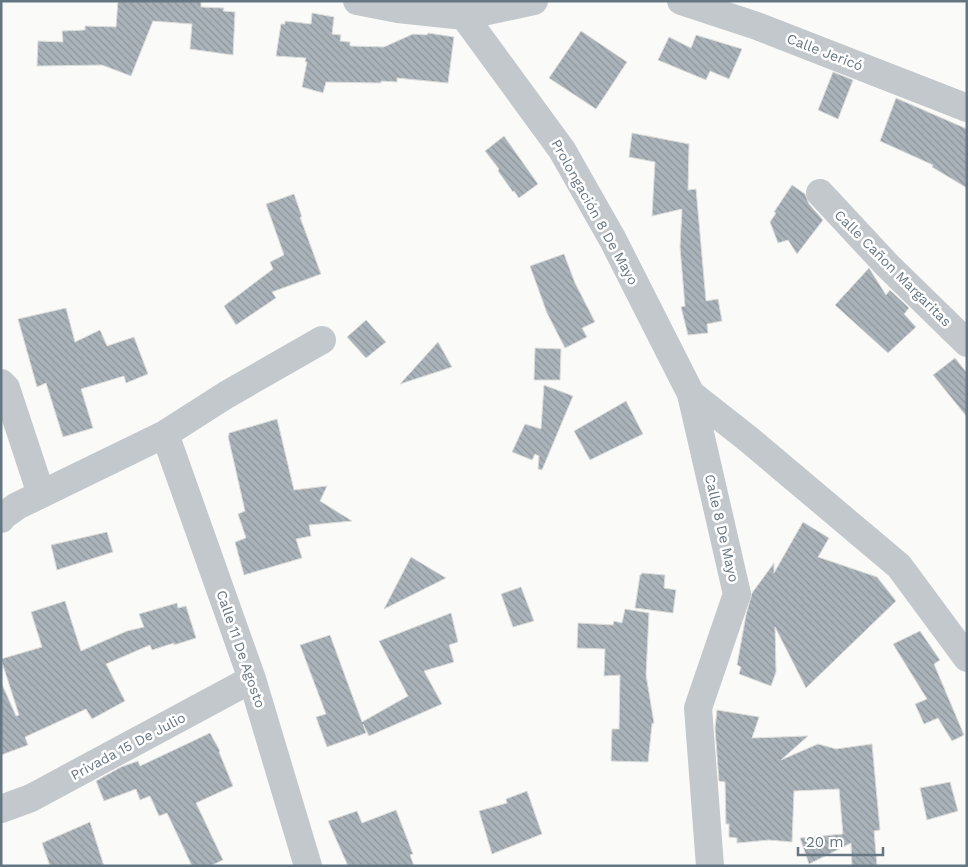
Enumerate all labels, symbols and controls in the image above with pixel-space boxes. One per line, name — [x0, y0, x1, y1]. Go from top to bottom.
street label: Calle Jericó — [785, 30, 865, 74]
street label: Prolongación 8 De Mayo — [548, 136, 642, 288]
street label: Calle Cañon Margaritas — [831, 206, 955, 330]
street label: Calle 8 De Mayo — [702, 472, 742, 584]
street label: Calle 11 De Agosto — [213, 588, 269, 710]
street label: Privada 15 De Julio — [68, 709, 188, 783]
scale bar — [798, 824, 883, 856]
text: 20 m — [806, 833, 844, 851]

